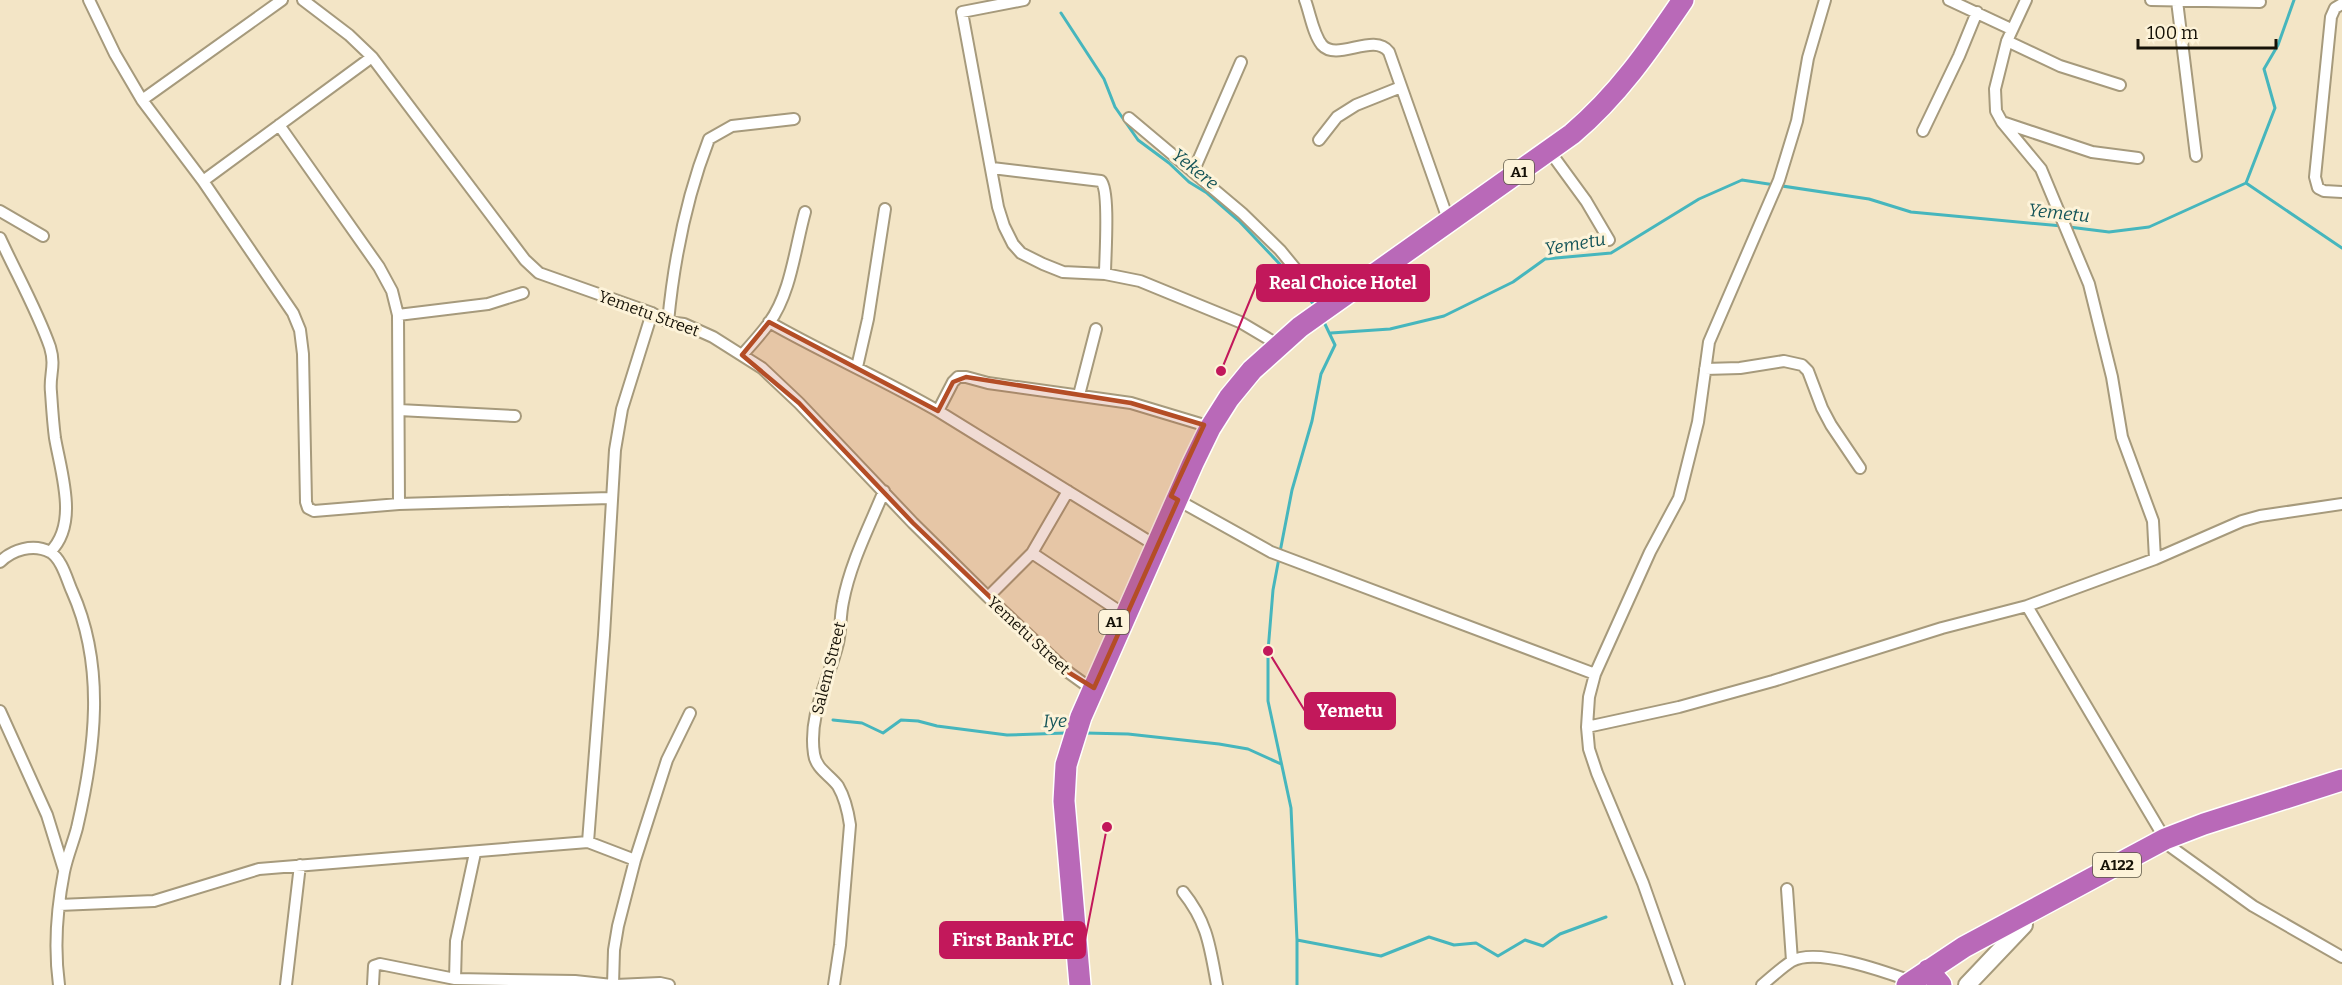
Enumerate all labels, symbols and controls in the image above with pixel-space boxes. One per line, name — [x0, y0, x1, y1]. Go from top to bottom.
scale bar — [2138, 12, 2276, 50]
text: 100 m — [2147, 22, 2198, 44]
water label: Yekere — [1167, 144, 1223, 194]
road number: A1 — [1504, 160, 1534, 184]
water label: Yemetu — [2027, 199, 2091, 227]
water label: Yemetu — [1543, 228, 1607, 260]
callout: Real Choice Hotel — [1257, 265, 1429, 301]
text: Real Choice Hotel — [1269, 272, 1417, 294]
street label: Yemetu Street — [596, 286, 702, 341]
street label: Yemetu Street — [983, 592, 1074, 679]
road number: A1 — [1099, 610, 1129, 634]
street label: Salem Street — [808, 620, 849, 717]
callout: Yemetu — [1305, 693, 1395, 729]
text: Yemetu — [1317, 700, 1384, 722]
water label: Iye — [1043, 710, 1067, 732]
road number: A122 — [2093, 853, 2141, 877]
callout: First Bank PLC — [940, 922, 1085, 958]
text: First Bank PLC — [952, 929, 1074, 951]

